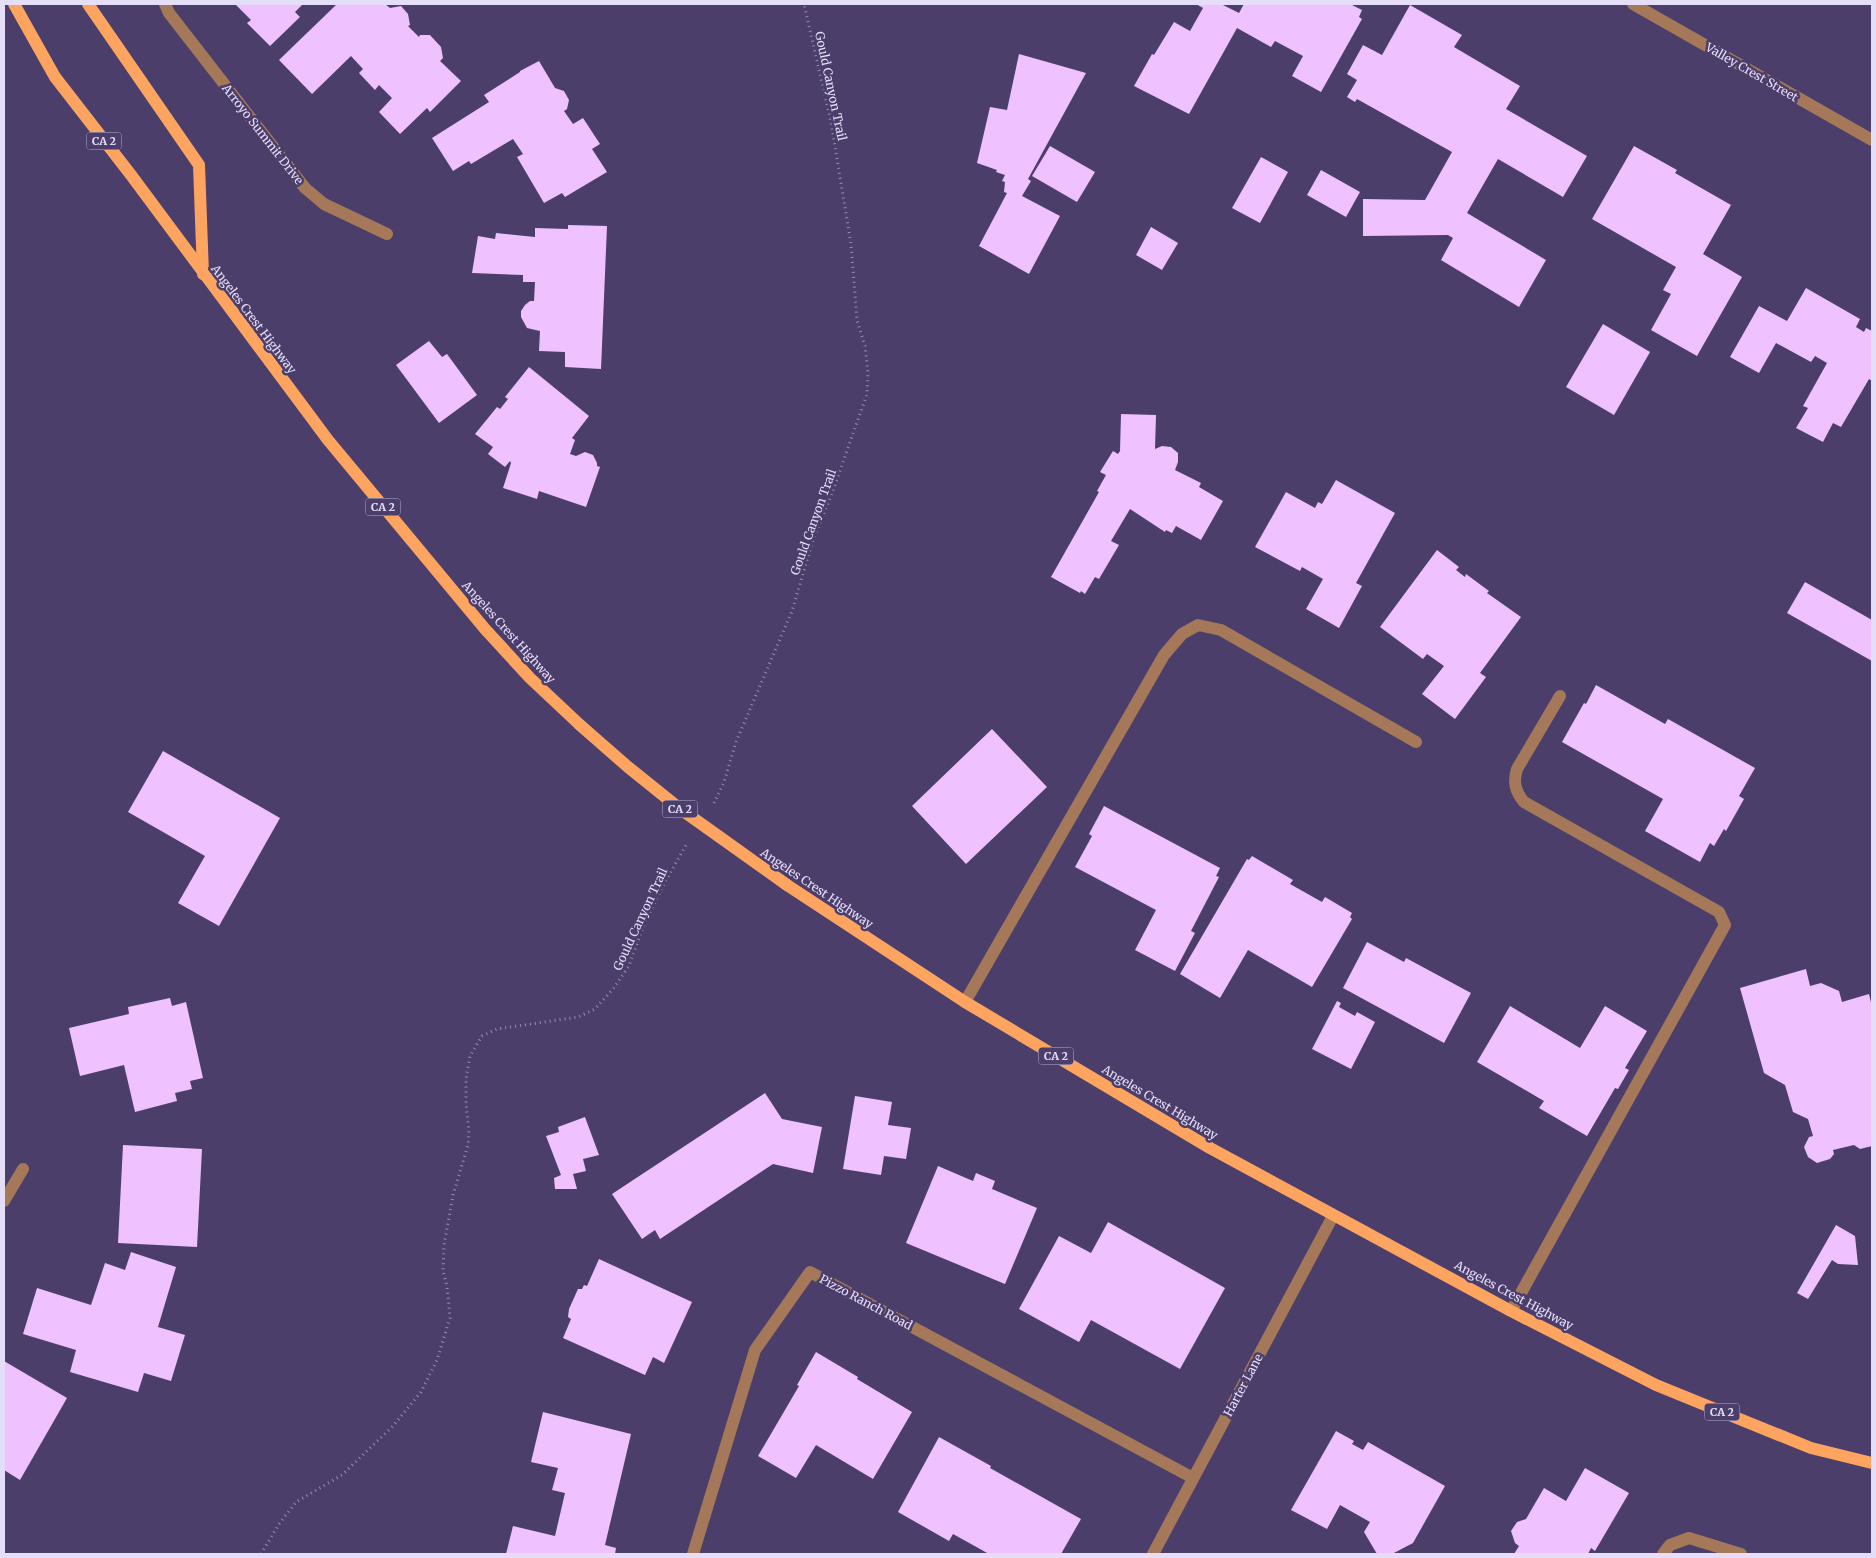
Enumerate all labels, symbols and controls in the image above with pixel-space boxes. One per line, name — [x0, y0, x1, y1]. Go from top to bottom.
street label: Gould Canyon Trail — [812, 30, 850, 142]
street label: Valley Crest Street — [1702, 39, 1801, 105]
street label: Arroyo Summit Drive — [219, 80, 307, 187]
road number: CA 2 — [86, 132, 122, 150]
street label: Angeles Crest Highway — [208, 261, 300, 376]
street label: Gould Canyon Trail — [787, 467, 839, 577]
road number: CA 2 — [366, 498, 400, 516]
street label: Angeles Crest Highway — [458, 577, 559, 686]
road number: CA 2 — [662, 801, 698, 818]
street label: Angeles Crest Highway — [757, 844, 876, 931]
street label: Gould Canyon Trail — [610, 865, 670, 973]
road number: CA 2 — [1038, 1048, 1074, 1064]
street label: Angeles Crest Highway — [1098, 1061, 1221, 1143]
street label: Angeles Crest Highway — [1451, 1257, 1576, 1333]
street label: Pizzo Ranch Road — [817, 1271, 915, 1333]
street label: Harter Lane — [1220, 1351, 1266, 1419]
road number: CA 2 — [1704, 1404, 1740, 1420]

